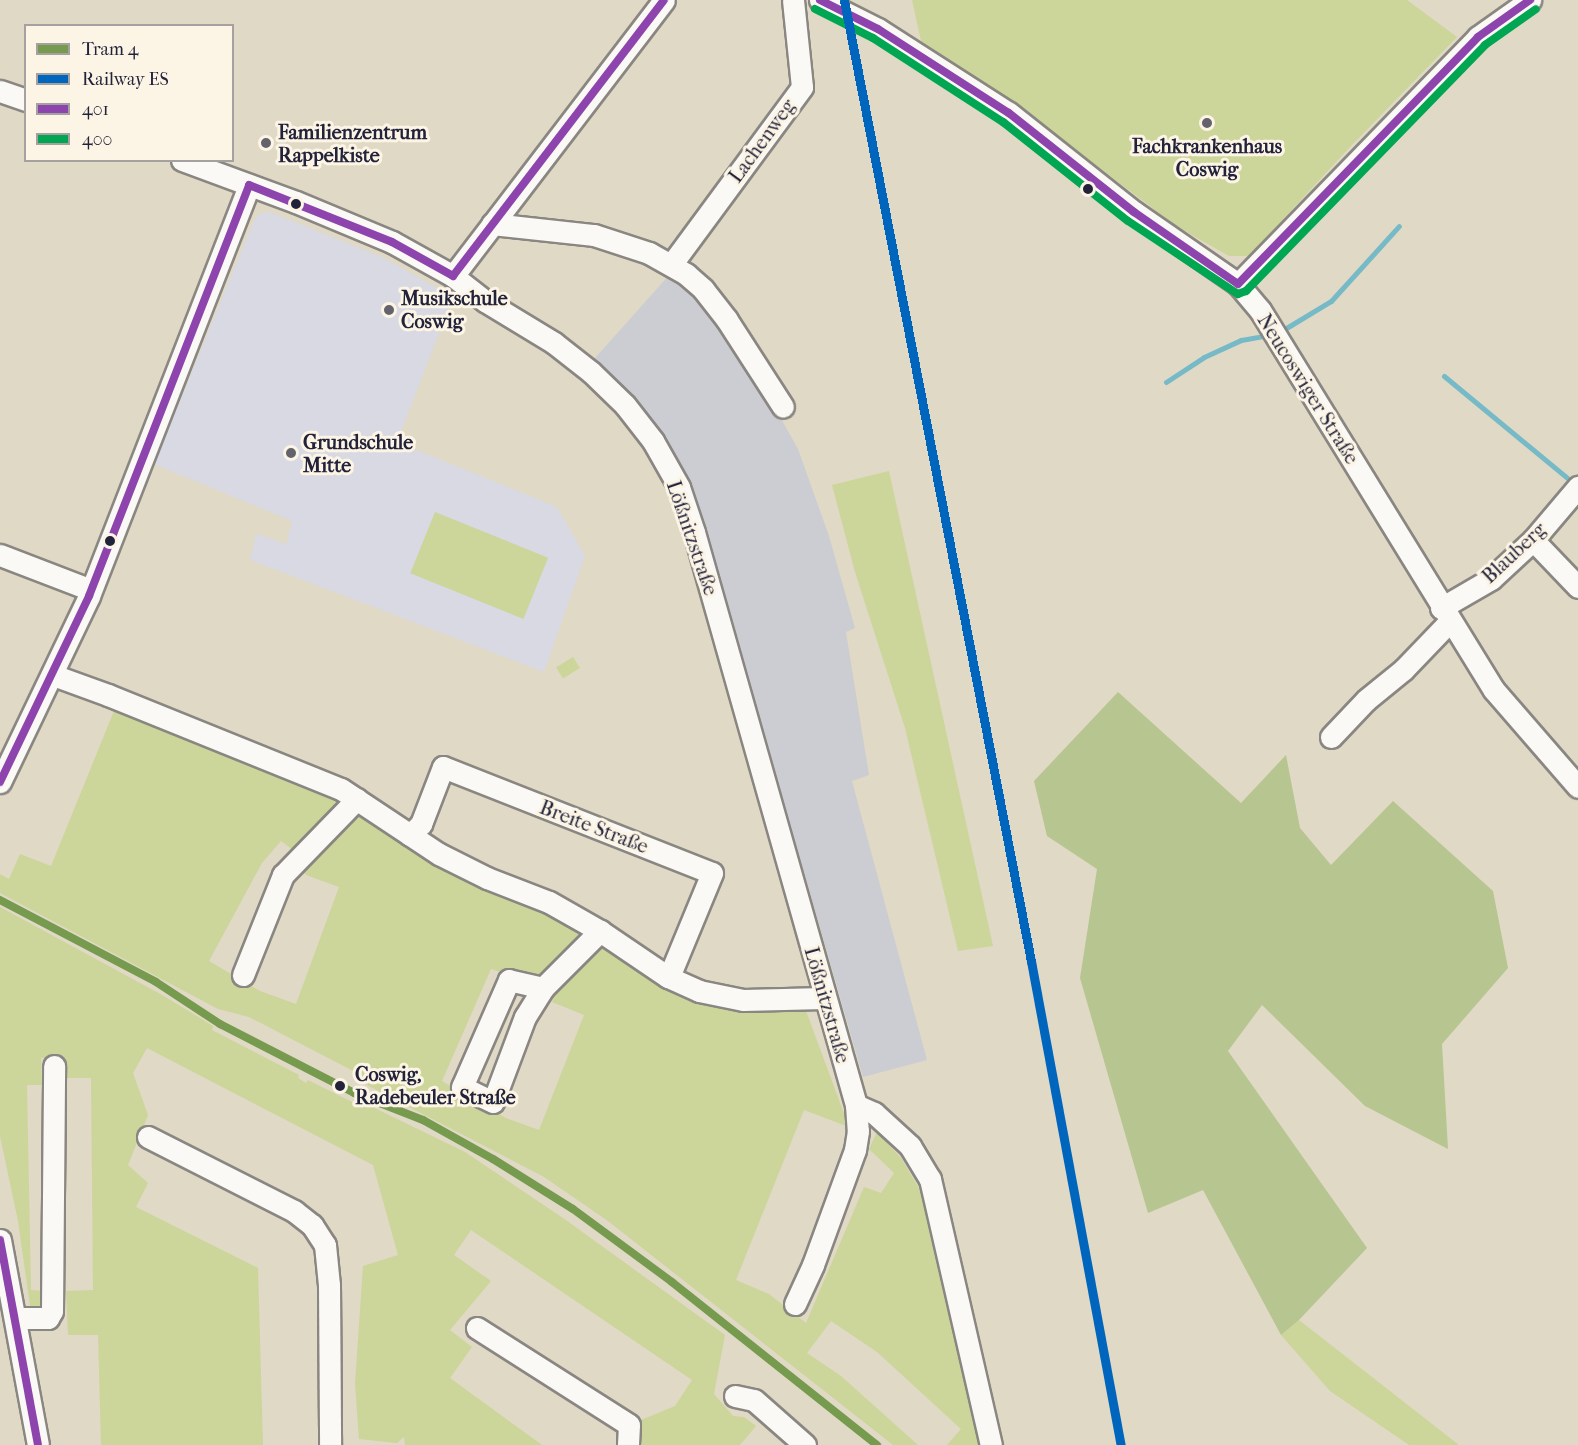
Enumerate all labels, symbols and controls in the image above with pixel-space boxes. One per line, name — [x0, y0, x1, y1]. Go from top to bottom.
legend — [24, 24, 234, 162]
text: Tram 4 — [82, 39, 138, 60]
text: Railway ES — [82, 69, 169, 90]
street label: Lachenweg — [724, 95, 800, 187]
text: 401 — [82, 99, 109, 120]
marker: Fachkrankenhaus Coswig — [1198, 114, 1216, 132]
place label: Familienzentrum Rappelkiste — [278, 120, 427, 167]
text: 400 — [82, 129, 113, 150]
place label: Fachkrankenhaus Coswig — [1132, 134, 1282, 181]
marker: Familienzentrum Rappelkiste — [259, 136, 273, 150]
unlabelled marker — [1082, 183, 1094, 195]
unlabelled marker — [290, 198, 302, 210]
place label: Musikschule Coswig — [401, 286, 508, 333]
marker: Musikschule Coswig — [382, 303, 396, 317]
street label: Neucoswiger Straße — [1252, 310, 1364, 468]
place label: Grundschule Mitte — [303, 430, 413, 477]
marker: Grundschule Mitte — [284, 446, 298, 460]
street label: Lößnitzstraße — [661, 478, 723, 598]
street label: Blauberg — [1477, 517, 1551, 589]
unlabelled marker — [104, 535, 116, 547]
street label: Breite Straße — [536, 795, 652, 859]
street label: Lößnitzstraße — [799, 944, 855, 1066]
place label: Coswig, Radebeuler Straße — [355, 1062, 516, 1109]
marker: Coswig, Radebeuler Straße — [330, 1076, 350, 1096]

